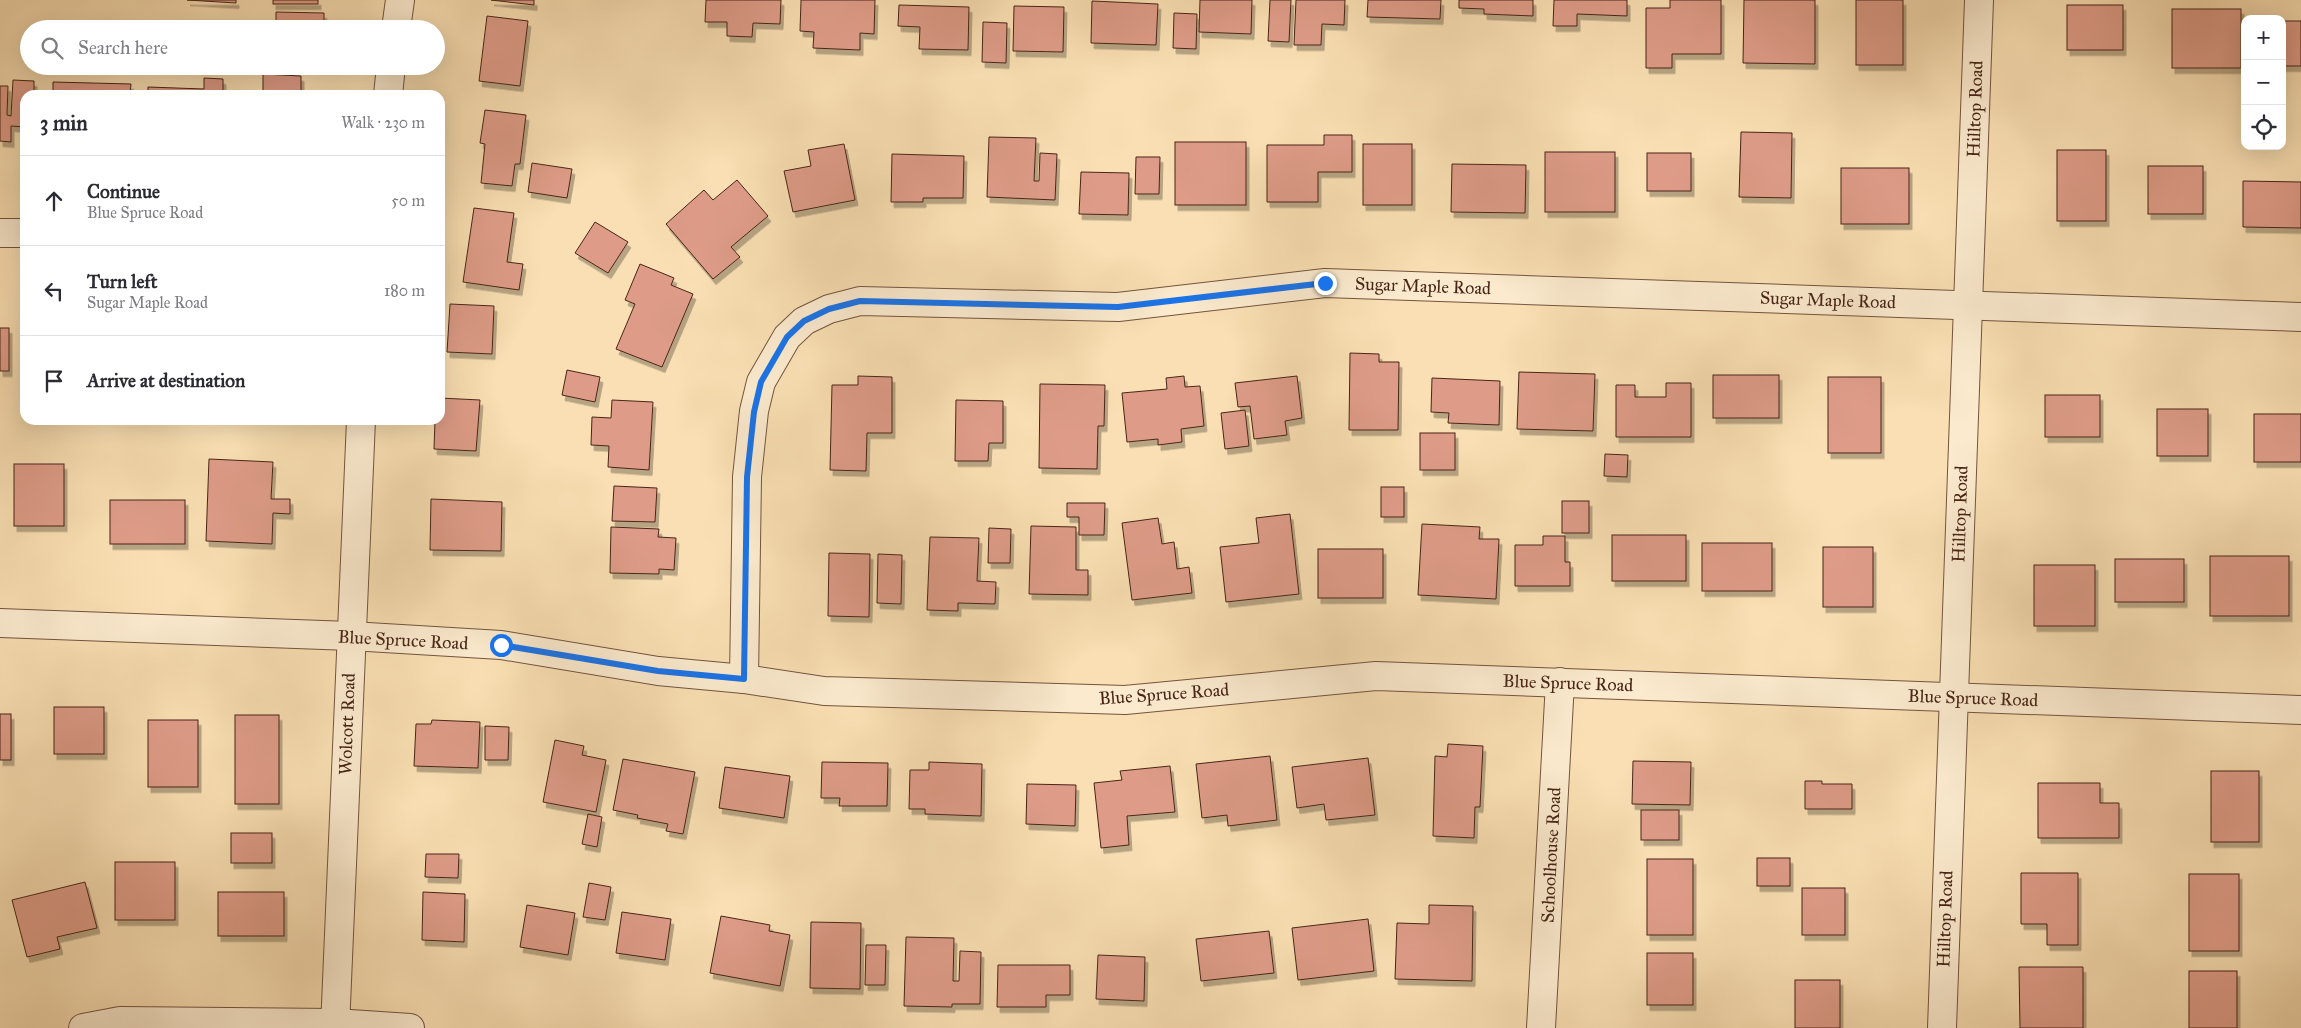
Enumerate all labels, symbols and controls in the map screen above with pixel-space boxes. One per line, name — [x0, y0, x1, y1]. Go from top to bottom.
map controls — [2241, 15, 2286, 150]
button: + — [2241, 15, 2286, 60]
search box — [20, 20, 445, 75]
icon: search — [38, 34, 66, 62]
text: Search here — [78, 36, 168, 59]
street label: Hilltop Road — [1962, 60, 1988, 158]
button: − — [2241, 60, 2286, 105]
button: locate — [2241, 105, 2286, 150]
text: 3 min — [40, 110, 88, 136]
text: Walk · 230 m — [341, 113, 425, 132]
text: Continue — [87, 180, 160, 203]
icon: ahead — [40, 187, 68, 215]
text: 50 m — [391, 191, 425, 210]
text: Blue Spruce Road — [87, 203, 203, 222]
text: Turn left — [87, 270, 157, 293]
route end — [1314, 272, 1337, 295]
street label: Sugar Maple Road — [1355, 273, 1491, 300]
icon: left — [40, 277, 68, 305]
text: 180 m — [384, 281, 425, 300]
street label: Sugar Maple Road — [1760, 287, 1896, 314]
text: Sugar Maple Road — [87, 293, 208, 312]
icon: arrive — [40, 367, 68, 395]
text: Arrive at destination — [87, 369, 245, 392]
street label: Hilltop Road — [1947, 465, 1973, 563]
street label: Blue Spruce Road — [337, 626, 469, 654]
route start — [490, 634, 513, 657]
street label: Blue Spruce Road — [1502, 670, 1634, 696]
street label: Wolcott Road — [334, 673, 360, 775]
street label: Blue Spruce Road — [1098, 678, 1230, 710]
street label: Blue Spruce Road — [1907, 685, 2039, 711]
street label: Schoolhouse Road — [1536, 786, 1566, 924]
street label: Hilltop Road — [1932, 870, 1958, 968]

